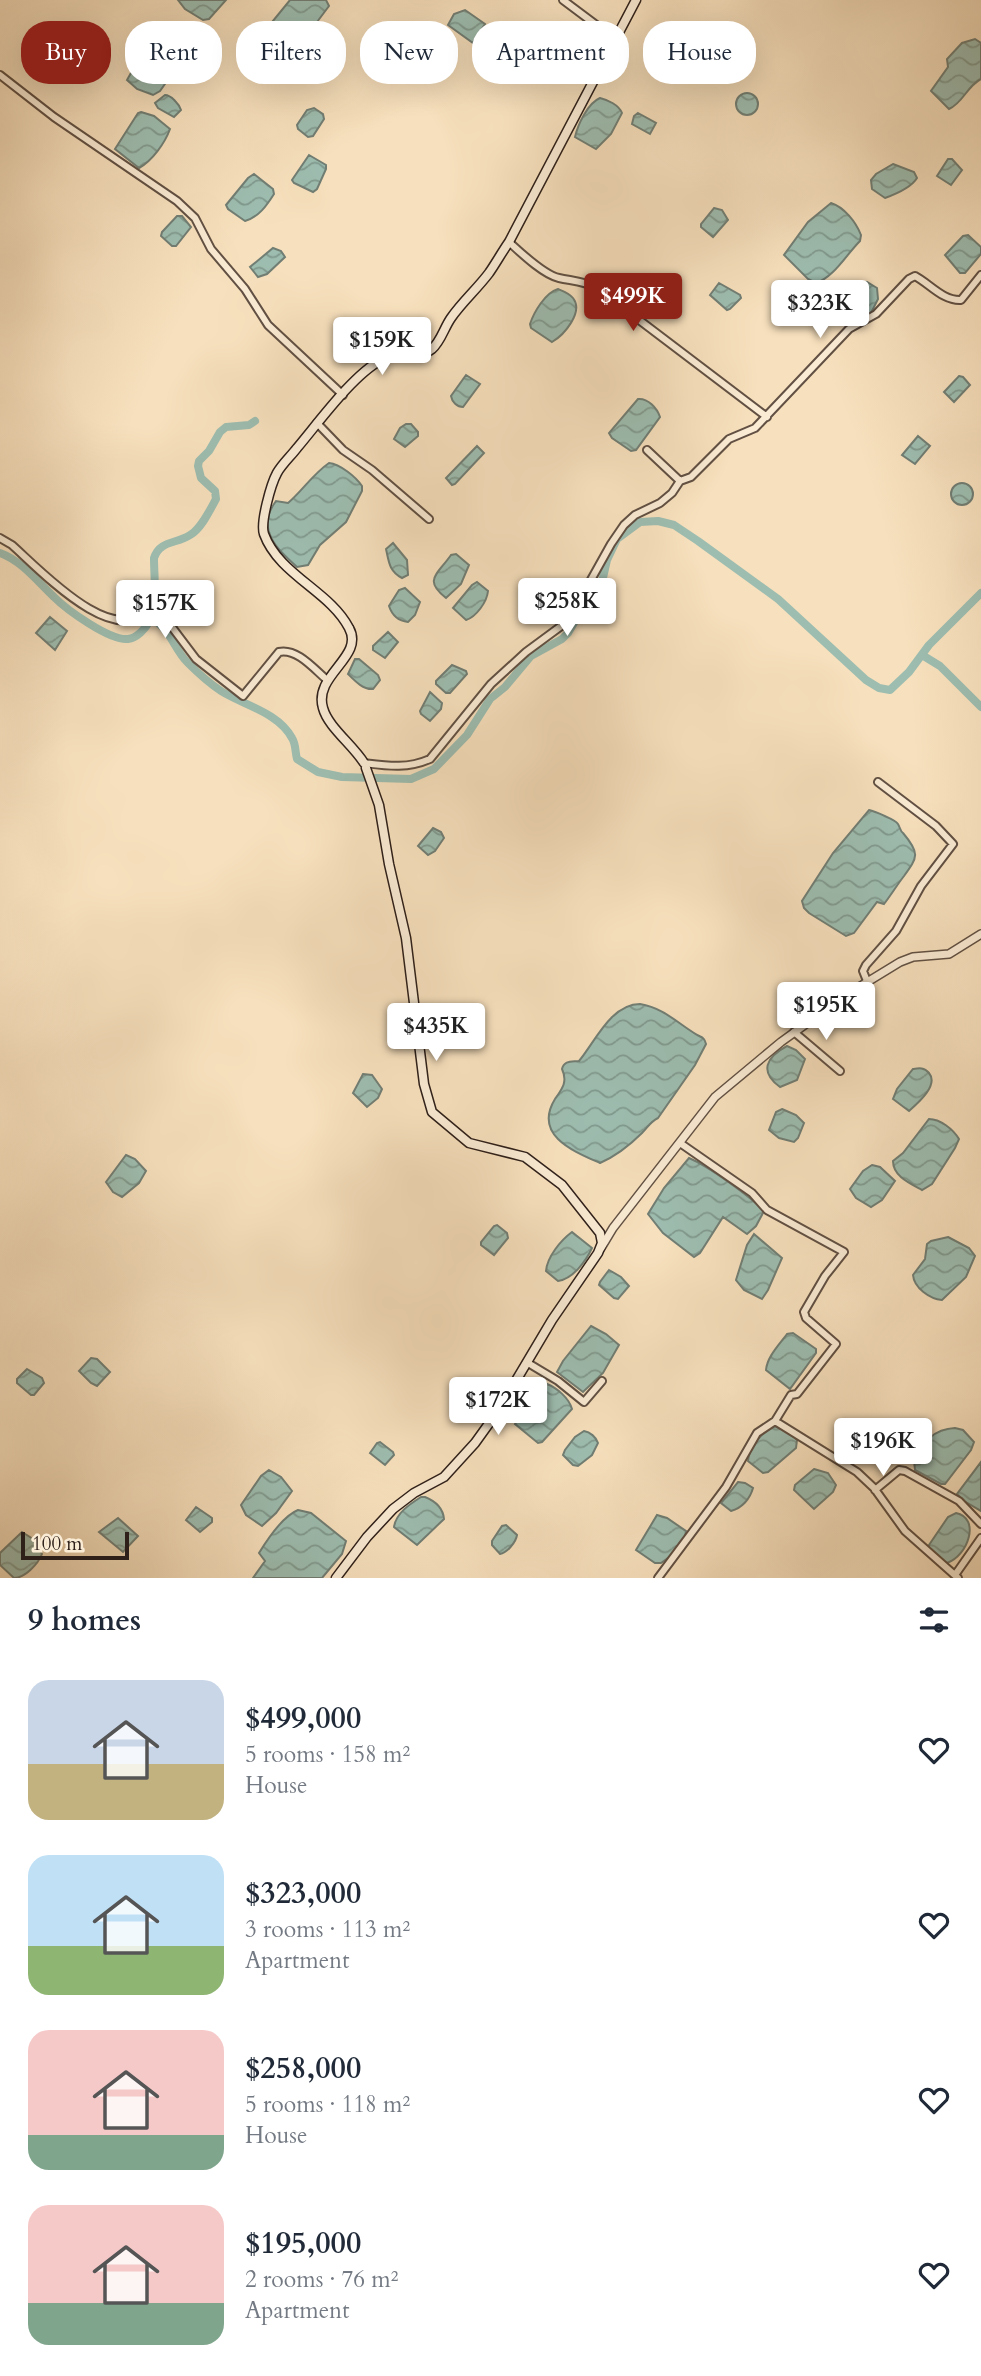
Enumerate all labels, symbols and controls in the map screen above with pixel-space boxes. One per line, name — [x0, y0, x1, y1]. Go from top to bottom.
chip: Buy — [21, 21, 111, 84]
chip: Rent — [125, 21, 222, 84]
chip: Filters — [236, 21, 346, 84]
chip: New — [360, 21, 458, 84]
chip: Apartment — [472, 21, 629, 84]
chip: House — [643, 21, 756, 84]
pin: $499K — [584, 274, 682, 333]
text: $499K — [600, 280, 666, 311]
pin: $323K — [771, 280, 869, 340]
text: $323K — [787, 287, 853, 318]
pin: $159K — [333, 318, 431, 377]
text: $159K — [349, 324, 415, 355]
pin: $258K — [518, 578, 616, 638]
pin: $157K — [116, 580, 214, 640]
text: $258K — [534, 585, 600, 616]
text: $157K — [132, 587, 198, 618]
pin: $195K — [777, 982, 875, 1042]
text: $195K — [793, 989, 859, 1020]
pin: $435K — [387, 1004, 485, 1063]
text: $435K — [403, 1010, 469, 1041]
pin: $172K — [449, 1378, 547, 1437]
text: $172K — [465, 1384, 531, 1415]
pin: $196K — [834, 1418, 932, 1478]
text: $196K — [850, 1425, 916, 1456]
scale bar — [21, 1529, 130, 1561]
text: 100 m — [32, 1531, 82, 1557]
text: 9 homes — [28, 1600, 141, 1641]
icon: filters — [915, 1601, 953, 1639]
text: $499,000 — [245, 1698, 361, 1739]
icon: home — [84, 1708, 168, 1792]
icon: heart — [915, 1731, 953, 1769]
text: 5 rooms · 158 m² — [245, 1739, 410, 1770]
text: House — [245, 1770, 307, 1801]
text: $323,000 — [245, 1873, 361, 1914]
icon: home — [84, 1883, 168, 1967]
icon: heart — [915, 1906, 953, 1944]
text: 3 rooms · 113 m² — [245, 1914, 410, 1945]
text: Apartment — [245, 1945, 349, 1976]
text: $258,000 — [245, 2048, 361, 2089]
icon: home — [84, 2058, 168, 2142]
icon: heart — [915, 2081, 953, 2119]
text: 5 rooms · 118 m² — [245, 2089, 410, 2120]
text: House — [245, 2120, 307, 2151]
text: $195,000 — [245, 2223, 361, 2264]
icon: home — [84, 2233, 168, 2317]
icon: heart — [915, 2256, 953, 2294]
text: 2 rooms · 76 m² — [245, 2264, 398, 2295]
text: Apartment — [245, 2295, 349, 2326]

